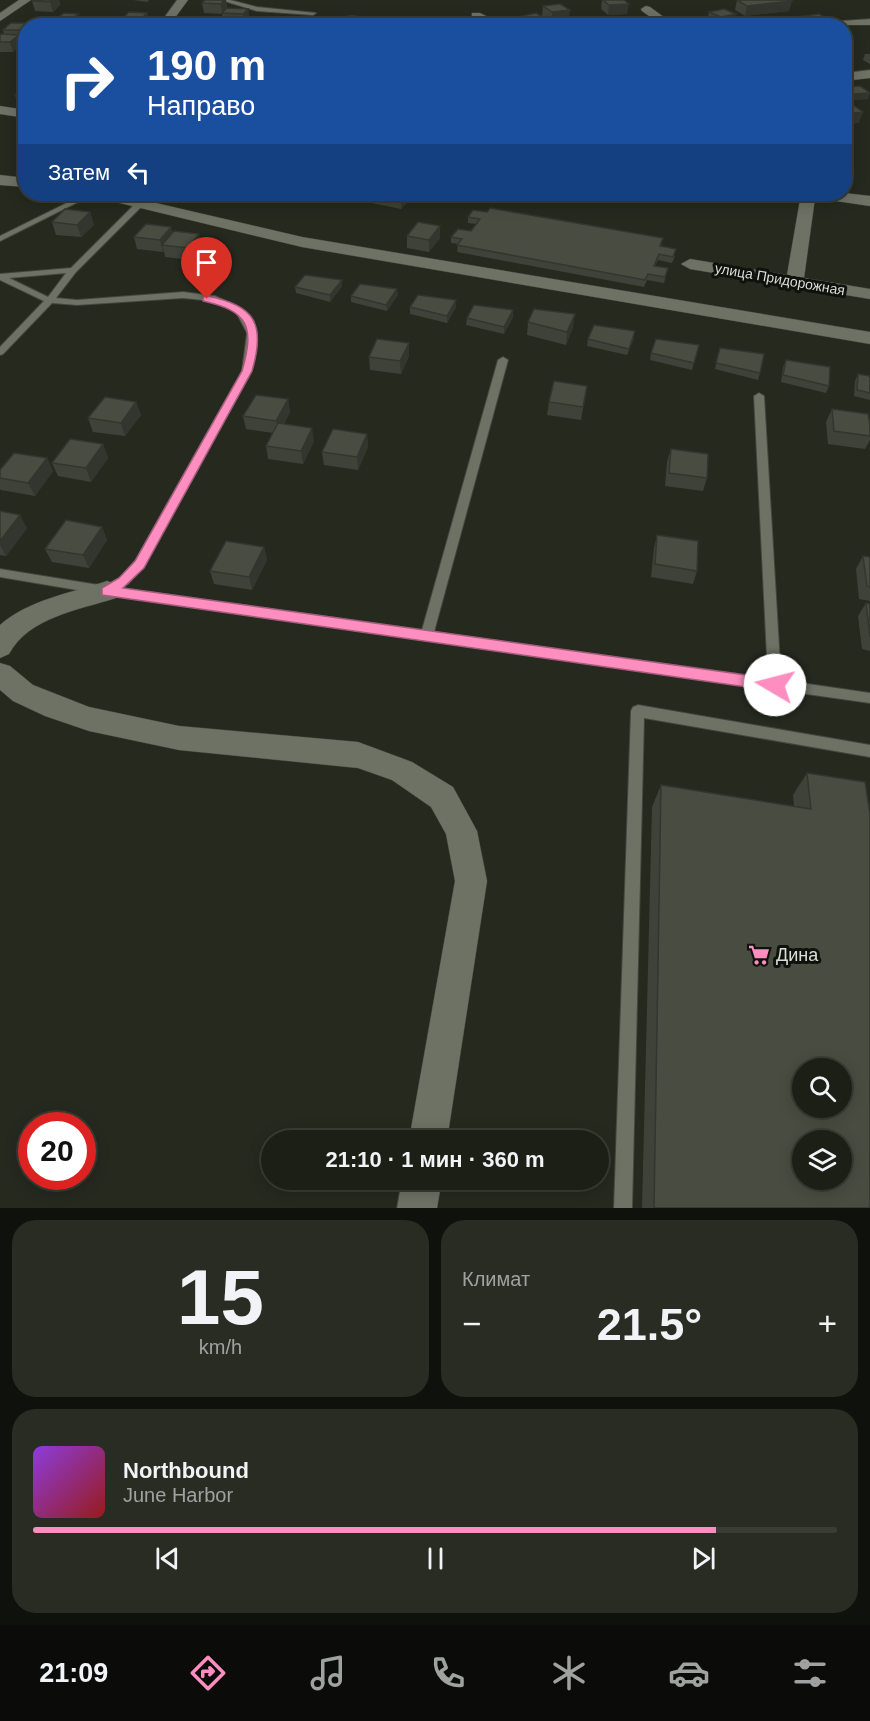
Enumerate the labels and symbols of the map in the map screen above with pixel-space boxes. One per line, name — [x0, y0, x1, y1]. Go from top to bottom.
pin — [181, 237, 232, 299]
street label: улица Придорожная — [714, 260, 846, 298]
position arrow — [743, 653, 807, 717]
supermarket icon: Дина — [747, 943, 771, 967]
place label: Дина — [776, 945, 819, 965]
speed limit sign: 20 — [18, 1112, 96, 1190]

